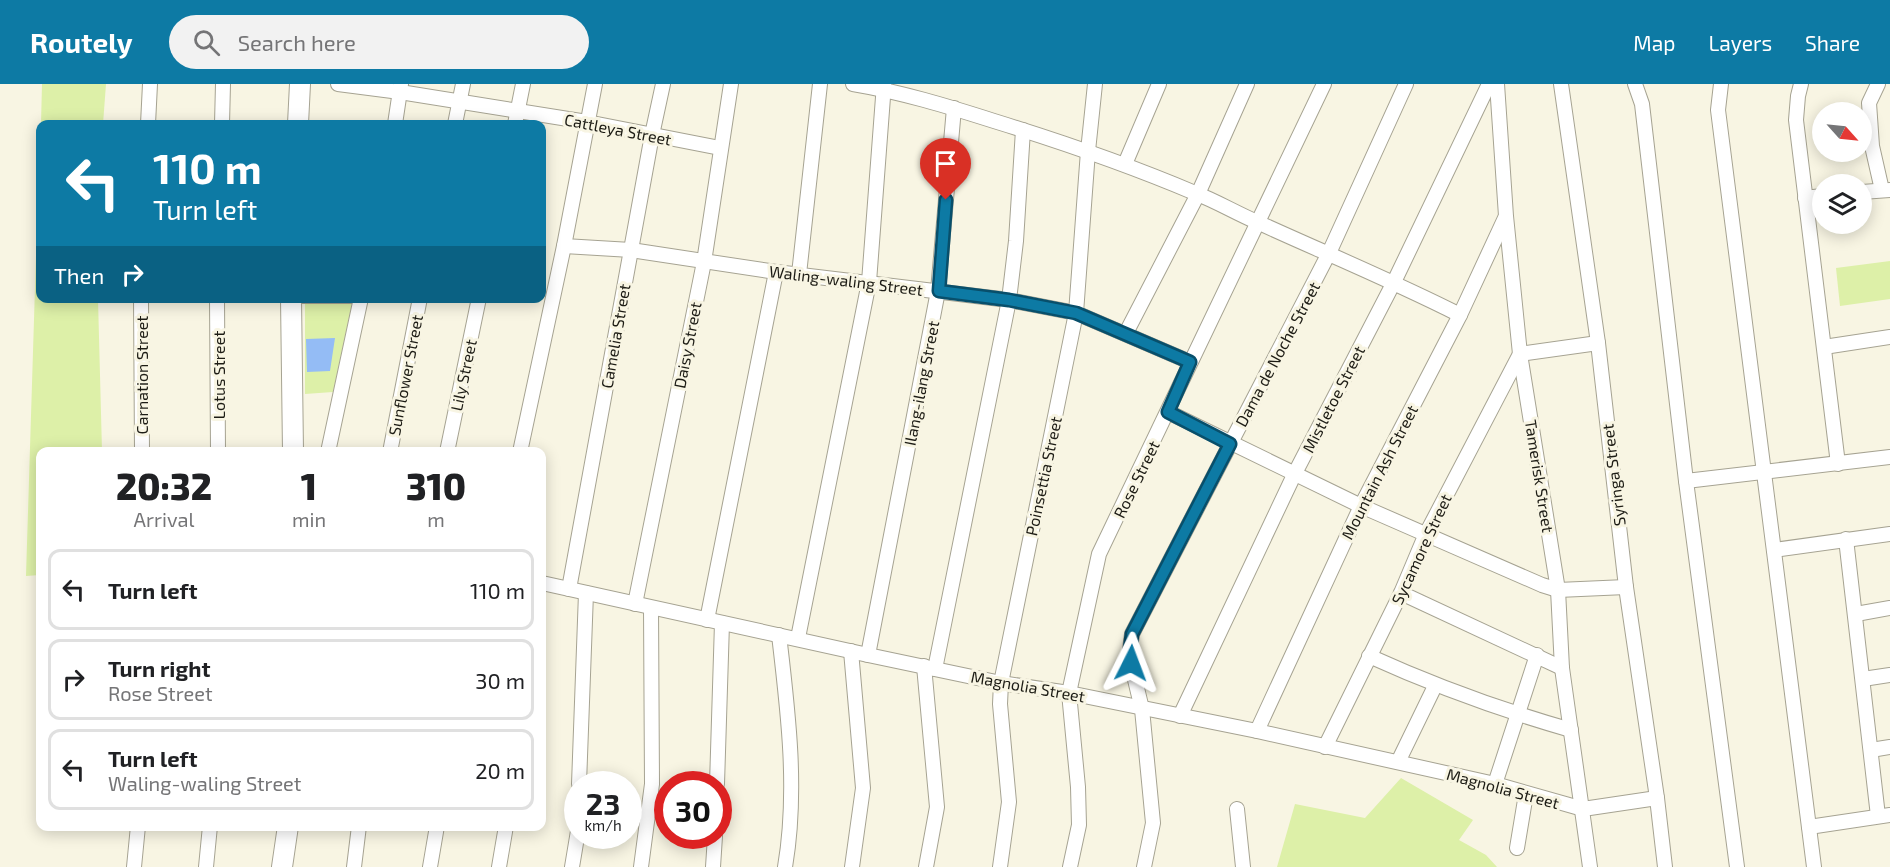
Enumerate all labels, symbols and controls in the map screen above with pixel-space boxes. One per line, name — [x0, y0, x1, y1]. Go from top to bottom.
search box — [169, 15, 589, 69]
text: Routely — [30, 25, 133, 59]
icon: search — [190, 26, 223, 59]
text: Search here — [238, 29, 356, 55]
text: Map — [1633, 30, 1675, 55]
text: Layers — [1708, 30, 1772, 55]
text: Share — [1805, 30, 1860, 55]
north arrow — [1812, 102, 1872, 162]
map controls — [1812, 102, 1872, 234]
street label: Cattleya Street — [563, 109, 673, 149]
pin — [920, 138, 971, 200]
text: 110 m — [153, 142, 262, 192]
icon: left — [54, 144, 132, 222]
icon: arrive — [929, 147, 962, 180]
button: layers — [1812, 174, 1872, 234]
text: Turn left — [153, 193, 257, 225]
icon: right — [116, 258, 149, 291]
street label: Waling-waling Street — [768, 261, 924, 299]
text: Then — [54, 262, 104, 288]
street label: Dama de Noche Street — [1231, 278, 1323, 430]
street label: Camelia Street — [596, 282, 634, 390]
street label: Daisy Street — [669, 300, 705, 390]
street label: Sunflower Street — [384, 313, 426, 437]
street label: Carnation Street — [132, 316, 151, 434]
street label: Ilang-ilang Street — [900, 319, 942, 447]
street label: Lotus Street — [209, 331, 228, 419]
street label: Lily Street — [446, 337, 480, 413]
street label: Mistletoe Street — [1298, 342, 1368, 456]
street label: Mountain Ash Street — [1337, 402, 1421, 542]
street label: Poinsettia Street — [1021, 415, 1065, 537]
street label: Tamerisk Street — [1522, 418, 1558, 534]
street label: Syringa Street — [1597, 423, 1629, 527]
street label: Rose Street — [1109, 437, 1163, 521]
text: 20:32 — [116, 464, 212, 507]
text: 1 — [301, 464, 317, 507]
text: 310 — [406, 464, 466, 507]
street label: Sycamore Street — [1387, 491, 1455, 607]
text: Arrival — [134, 507, 194, 531]
text: min — [292, 507, 326, 531]
text: m — [427, 507, 445, 531]
icon: left — [57, 573, 90, 606]
text: Turn left — [108, 577, 197, 603]
text: 110 m — [470, 577, 525, 603]
position arrow — [1099, 631, 1163, 695]
text: Turn right — [108, 655, 210, 681]
icon: right — [57, 663, 90, 696]
text: 30 m — [475, 667, 525, 693]
street label: Magnolia Street — [969, 667, 1087, 705]
text: Rose Street — [108, 681, 213, 705]
text: Turn left — [108, 745, 197, 771]
icon: left — [57, 753, 90, 786]
text: 20 m — [475, 757, 525, 783]
street label: Magnolia Street — [1445, 764, 1561, 812]
text: Waling-waling Street — [108, 771, 301, 795]
speed limit sign: 30 — [654, 771, 732, 849]
text: 23 — [586, 785, 620, 821]
text: km/h — [584, 816, 622, 834]

